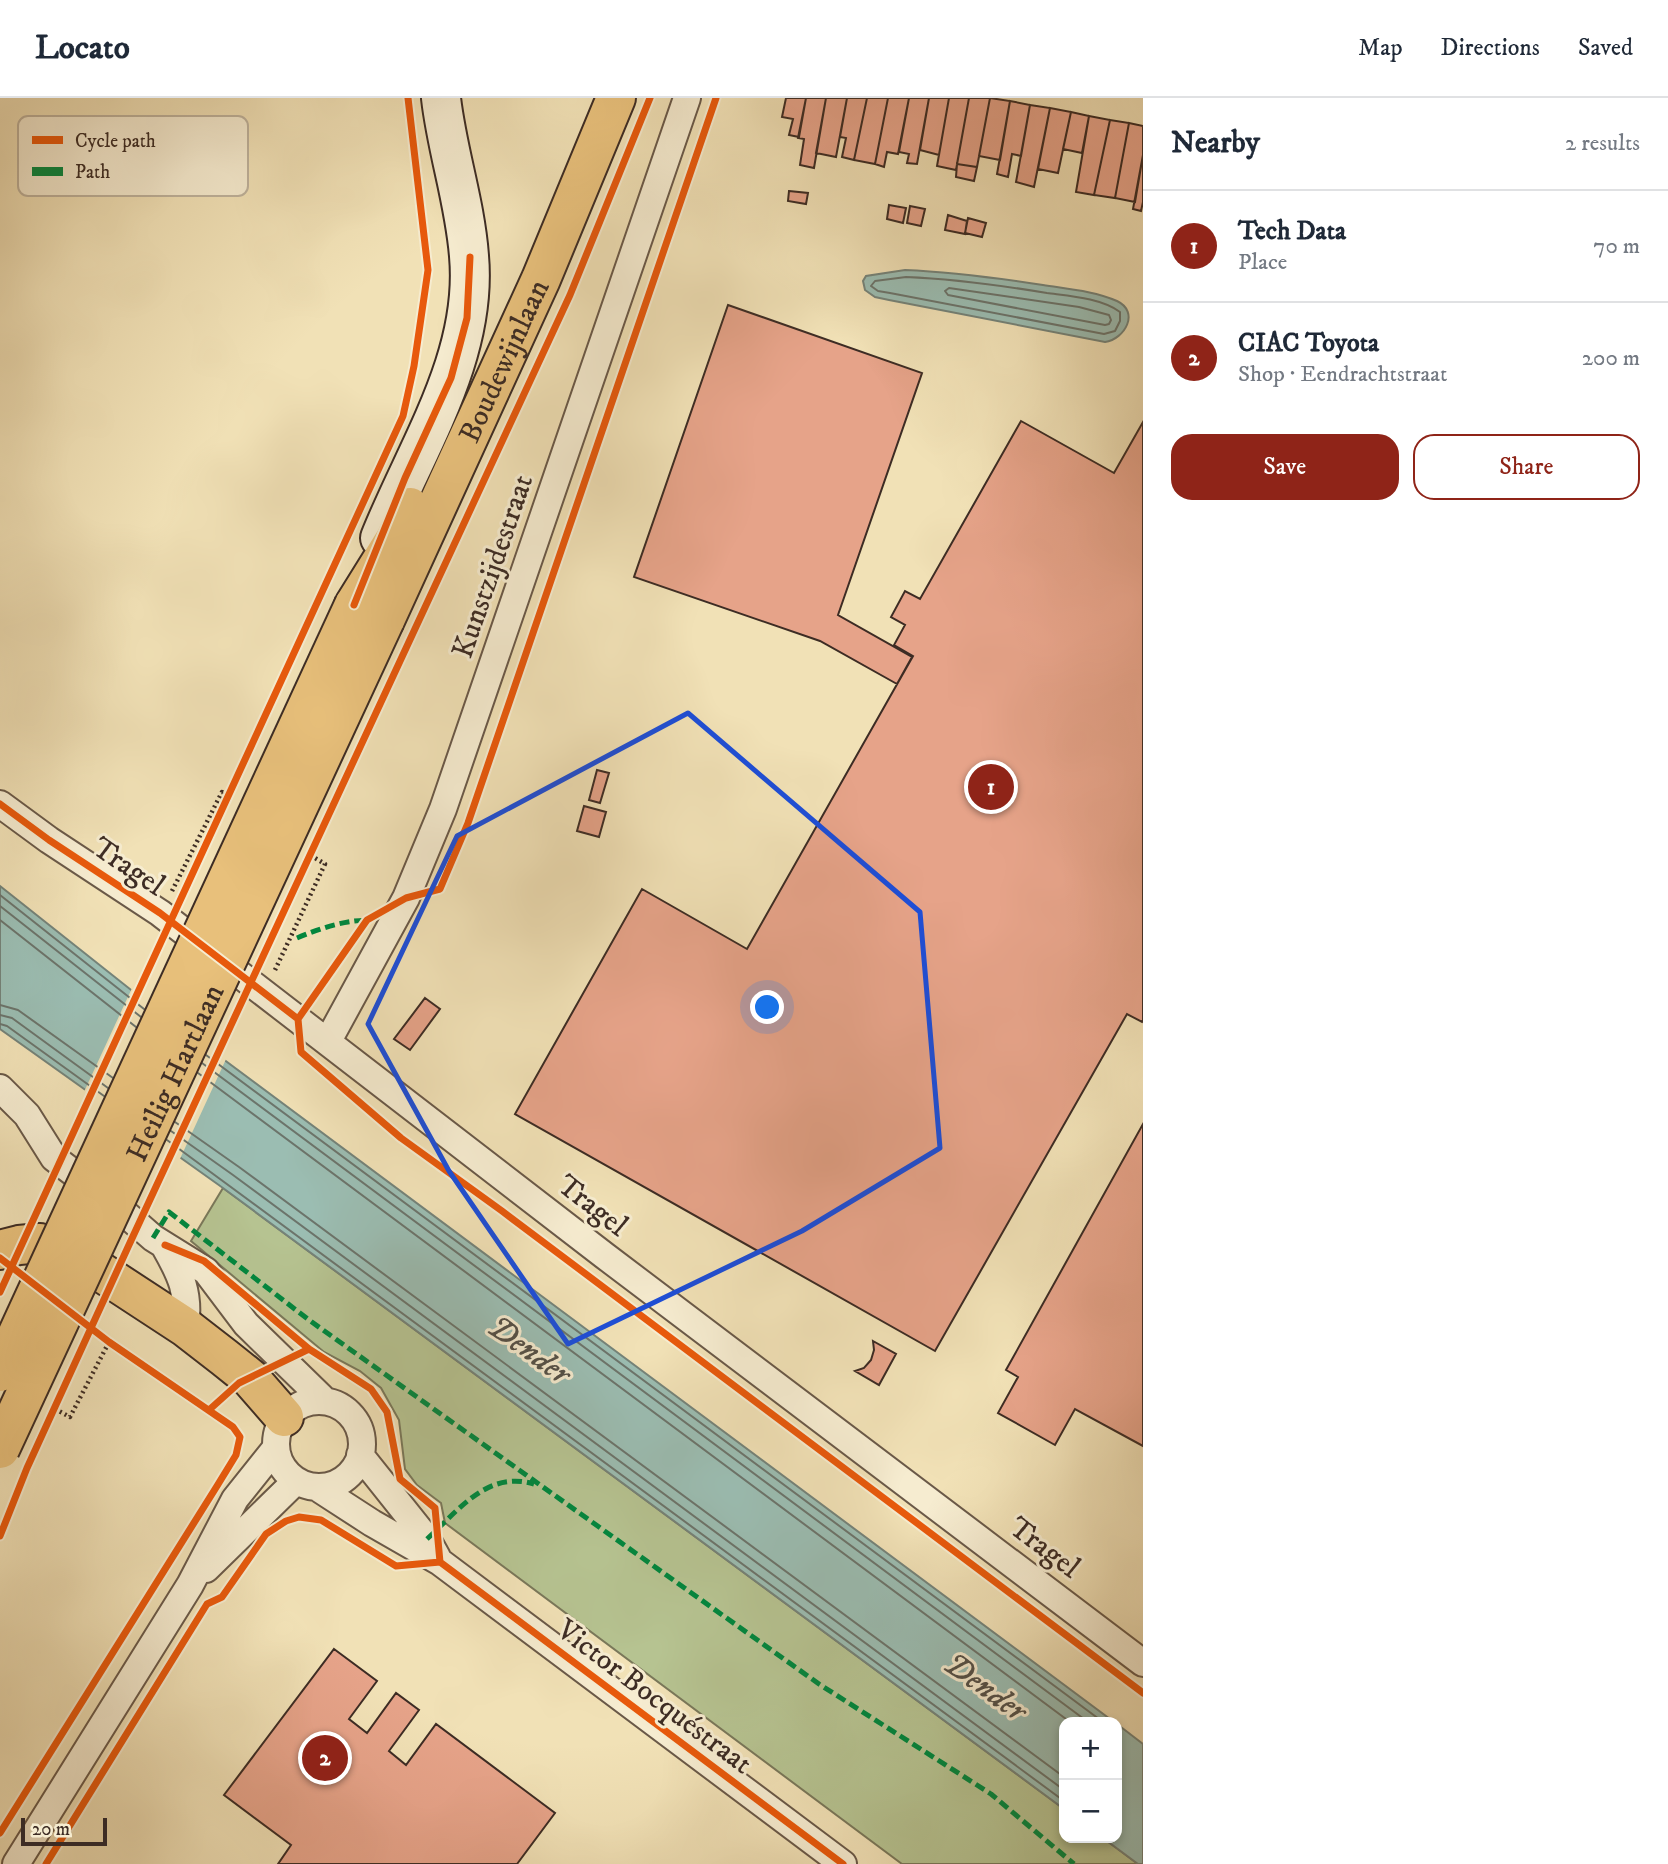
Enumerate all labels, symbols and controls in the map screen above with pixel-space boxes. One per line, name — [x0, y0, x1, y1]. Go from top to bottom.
text: Locato — [35, 28, 130, 69]
text: Map — [1358, 33, 1403, 63]
text: Directions — [1441, 33, 1540, 63]
text: Saved — [1578, 33, 1633, 63]
legend — [18, 116, 248, 196]
text: Nearby — [1171, 125, 1260, 162]
text: 2 results — [1565, 129, 1640, 158]
text: Cycle path — [75, 130, 156, 153]
text: Path — [75, 161, 110, 184]
text: Tech Data — [1238, 215, 1346, 248]
text: 1 — [1190, 232, 1198, 261]
text: 70 m — [1593, 232, 1640, 261]
text: Place — [1238, 248, 1287, 277]
street label: Boudewijnlaan — [452, 274, 558, 449]
text: CIAC Toyota — [1238, 327, 1379, 360]
text: 2 — [1188, 344, 1200, 373]
text: 200 m — [1582, 344, 1640, 373]
text: Shop · Eendrachtstraat — [1238, 360, 1447, 389]
button: Save — [1171, 434, 1399, 500]
button: Share — [1413, 434, 1640, 500]
street label: Kunstzijdestraat — [445, 470, 542, 663]
pin: 1 — [968, 761, 1014, 813]
street label: Tragel — [85, 830, 171, 905]
street label: Heilig Hartlaan — [119, 978, 233, 1168]
your location — [750, 990, 784, 1024]
street label: Tragel — [549, 1167, 635, 1245]
water label: Dender — [480, 1307, 580, 1396]
street label: Tragel — [1001, 1509, 1087, 1587]
street label: Victor Bocquéstraat — [548, 1611, 759, 1783]
water label: Dender — [936, 1644, 1036, 1733]
map controls — [1059, 1717, 1122, 1843]
button: + — [1059, 1717, 1122, 1780]
pin: 2 — [302, 1732, 348, 1784]
button: − — [1059, 1780, 1122, 1843]
scale bar — [21, 1815, 107, 1847]
text: 20 m — [32, 1818, 70, 1841]

